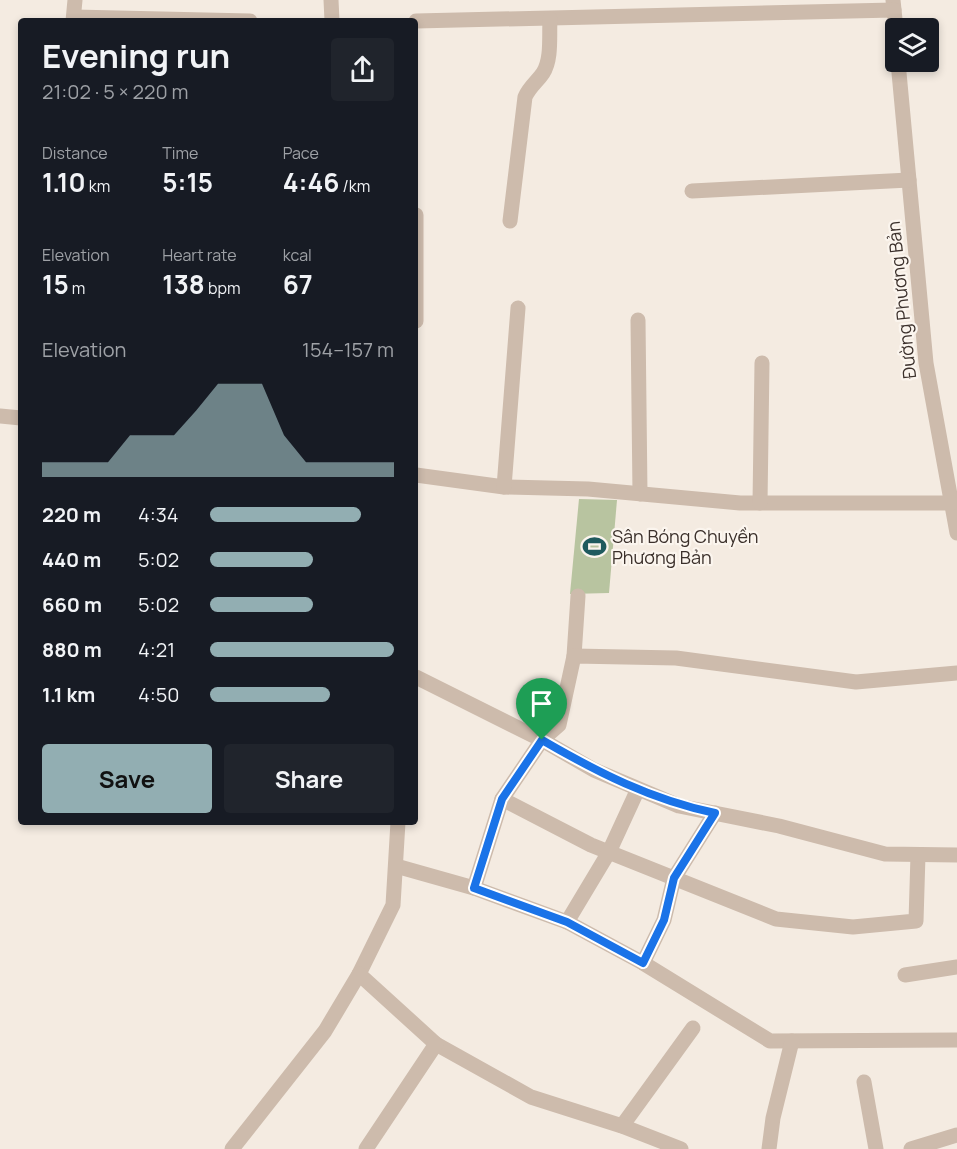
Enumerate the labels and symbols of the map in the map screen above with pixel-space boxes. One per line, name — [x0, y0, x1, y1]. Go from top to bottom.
street label: Đường Phương Bản — [881, 220, 921, 380]
place label: Sân Bóng Chuyền Phương Bản — [612, 524, 758, 569]
sports icon: Sân Bóng Chuyền Phương Bản — [581, 533, 607, 559]
pin — [516, 678, 567, 740]

